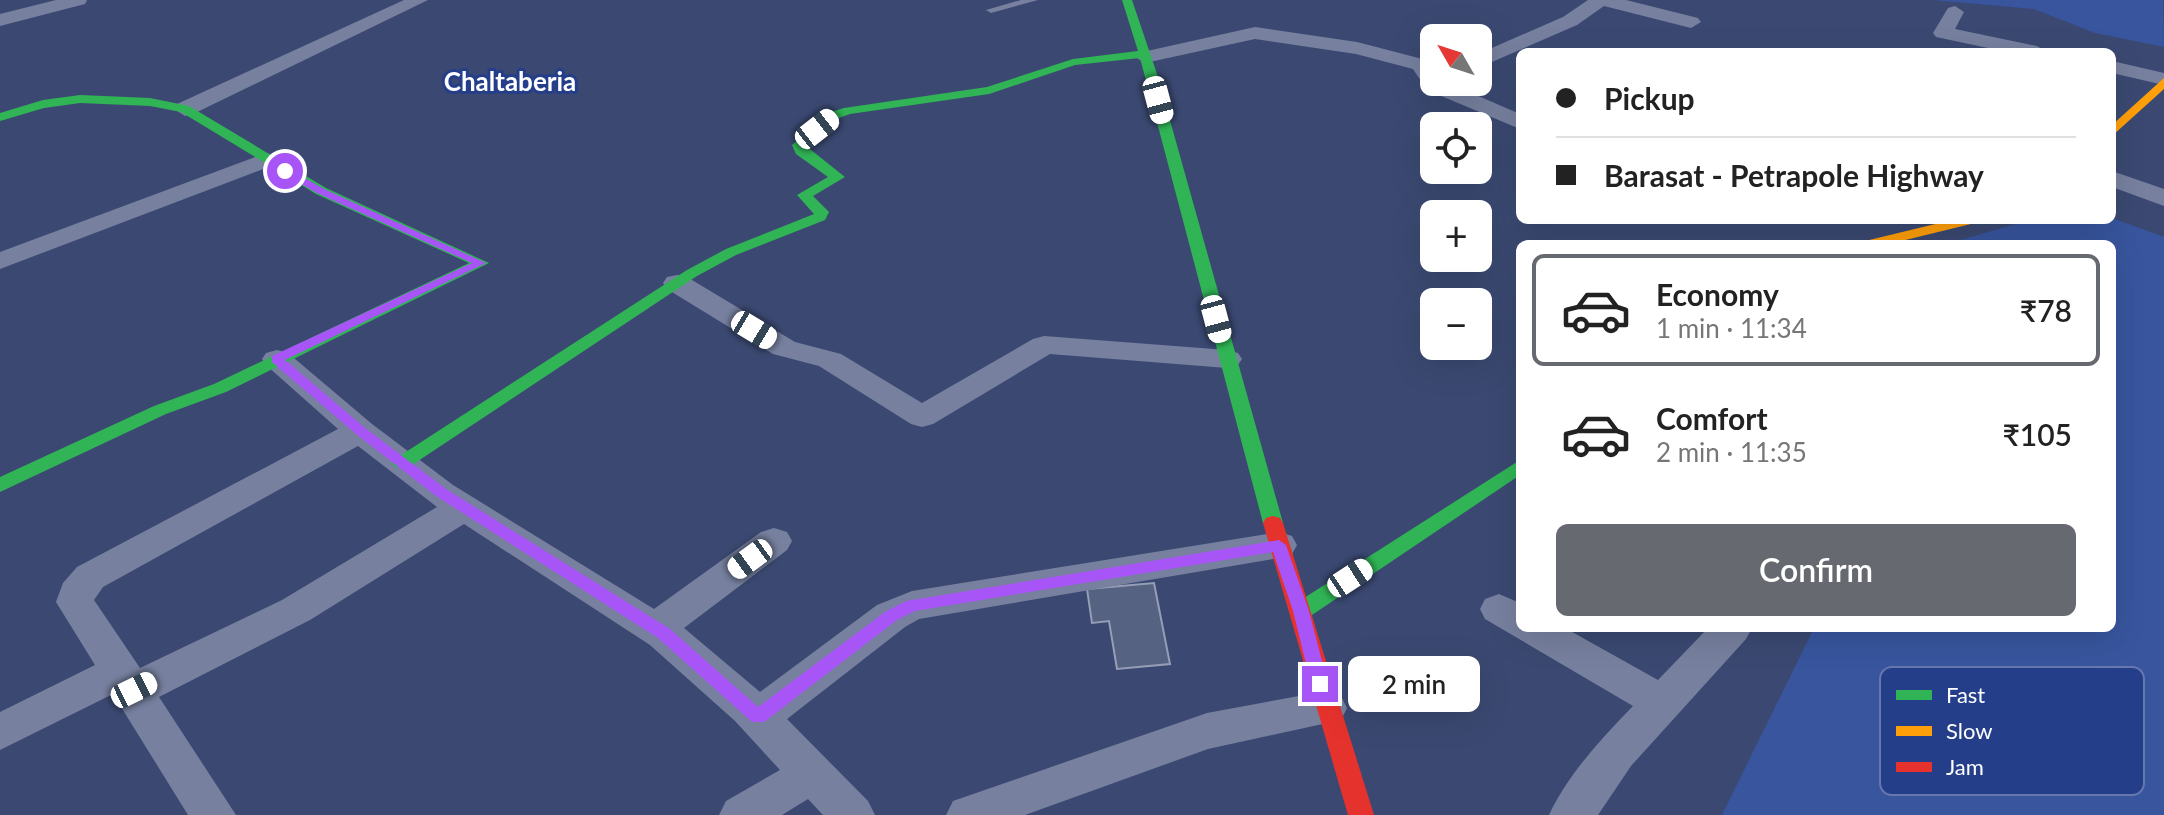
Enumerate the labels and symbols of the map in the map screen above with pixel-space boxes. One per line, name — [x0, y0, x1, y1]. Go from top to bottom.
north arrow — [1420, 24, 1492, 96]
district label: Chaltaberia — [444, 65, 576, 97]
car — [1140, 74, 1176, 126]
car — [791, 105, 843, 153]
route start — [267, 153, 303, 189]
car — [1198, 293, 1234, 345]
car — [727, 307, 781, 353]
car — [724, 535, 776, 583]
car — [1323, 555, 1377, 601]
callout: 2 min — [1348, 656, 1480, 712]
route end — [1302, 666, 1338, 702]
legend — [1880, 667, 2144, 795]
car — [107, 669, 161, 711]
text: Fast — [1946, 681, 1985, 708]
text: Slow — [1946, 717, 1993, 744]
text: Jam — [1946, 753, 1984, 780]

